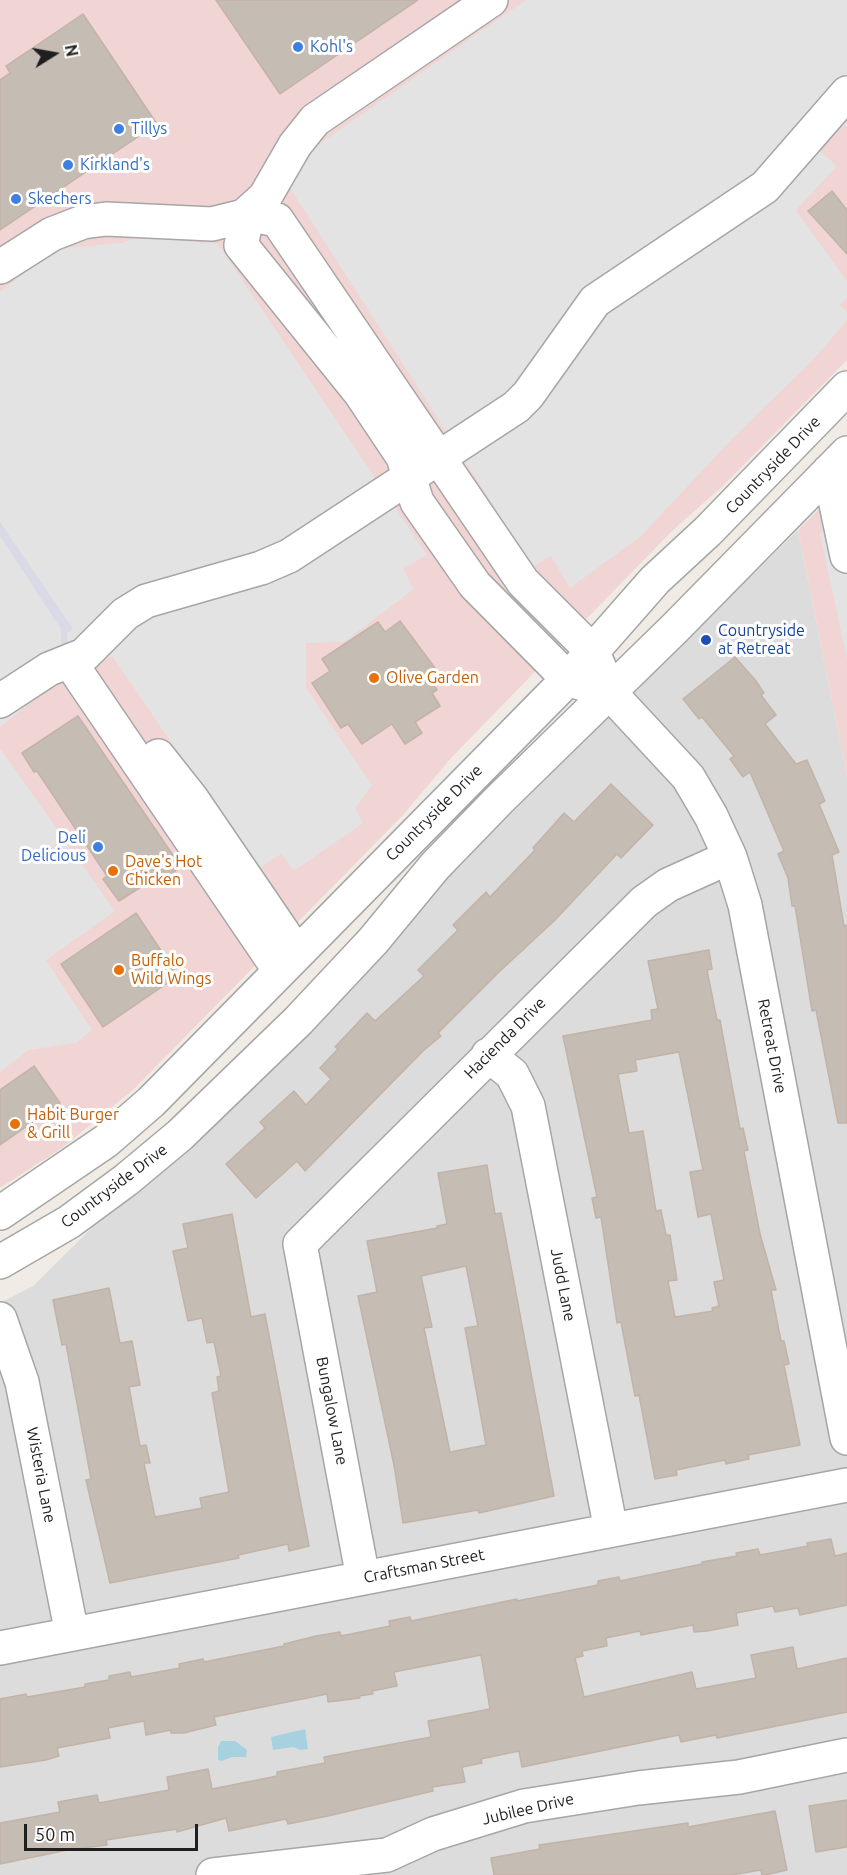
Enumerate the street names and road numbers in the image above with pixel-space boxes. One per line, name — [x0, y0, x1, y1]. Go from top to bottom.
street label: Countryside Drive — [722, 412, 824, 518]
street label: Countryside Drive — [382, 761, 486, 865]
street label: Hacienda Drive — [460, 993, 550, 1083]
street label: Retreat Drive — [753, 997, 791, 1095]
street label: Countryside Drive — [57, 1140, 171, 1232]
street label: Judd Lane — [547, 1247, 579, 1323]
street label: Bungalow Lane — [312, 1355, 352, 1467]
street label: Wisteria Lane — [22, 1425, 60, 1525]
street label: Craftsman Street — [362, 1545, 486, 1587]
street label: Jubilee Drive — [480, 1789, 576, 1829]

